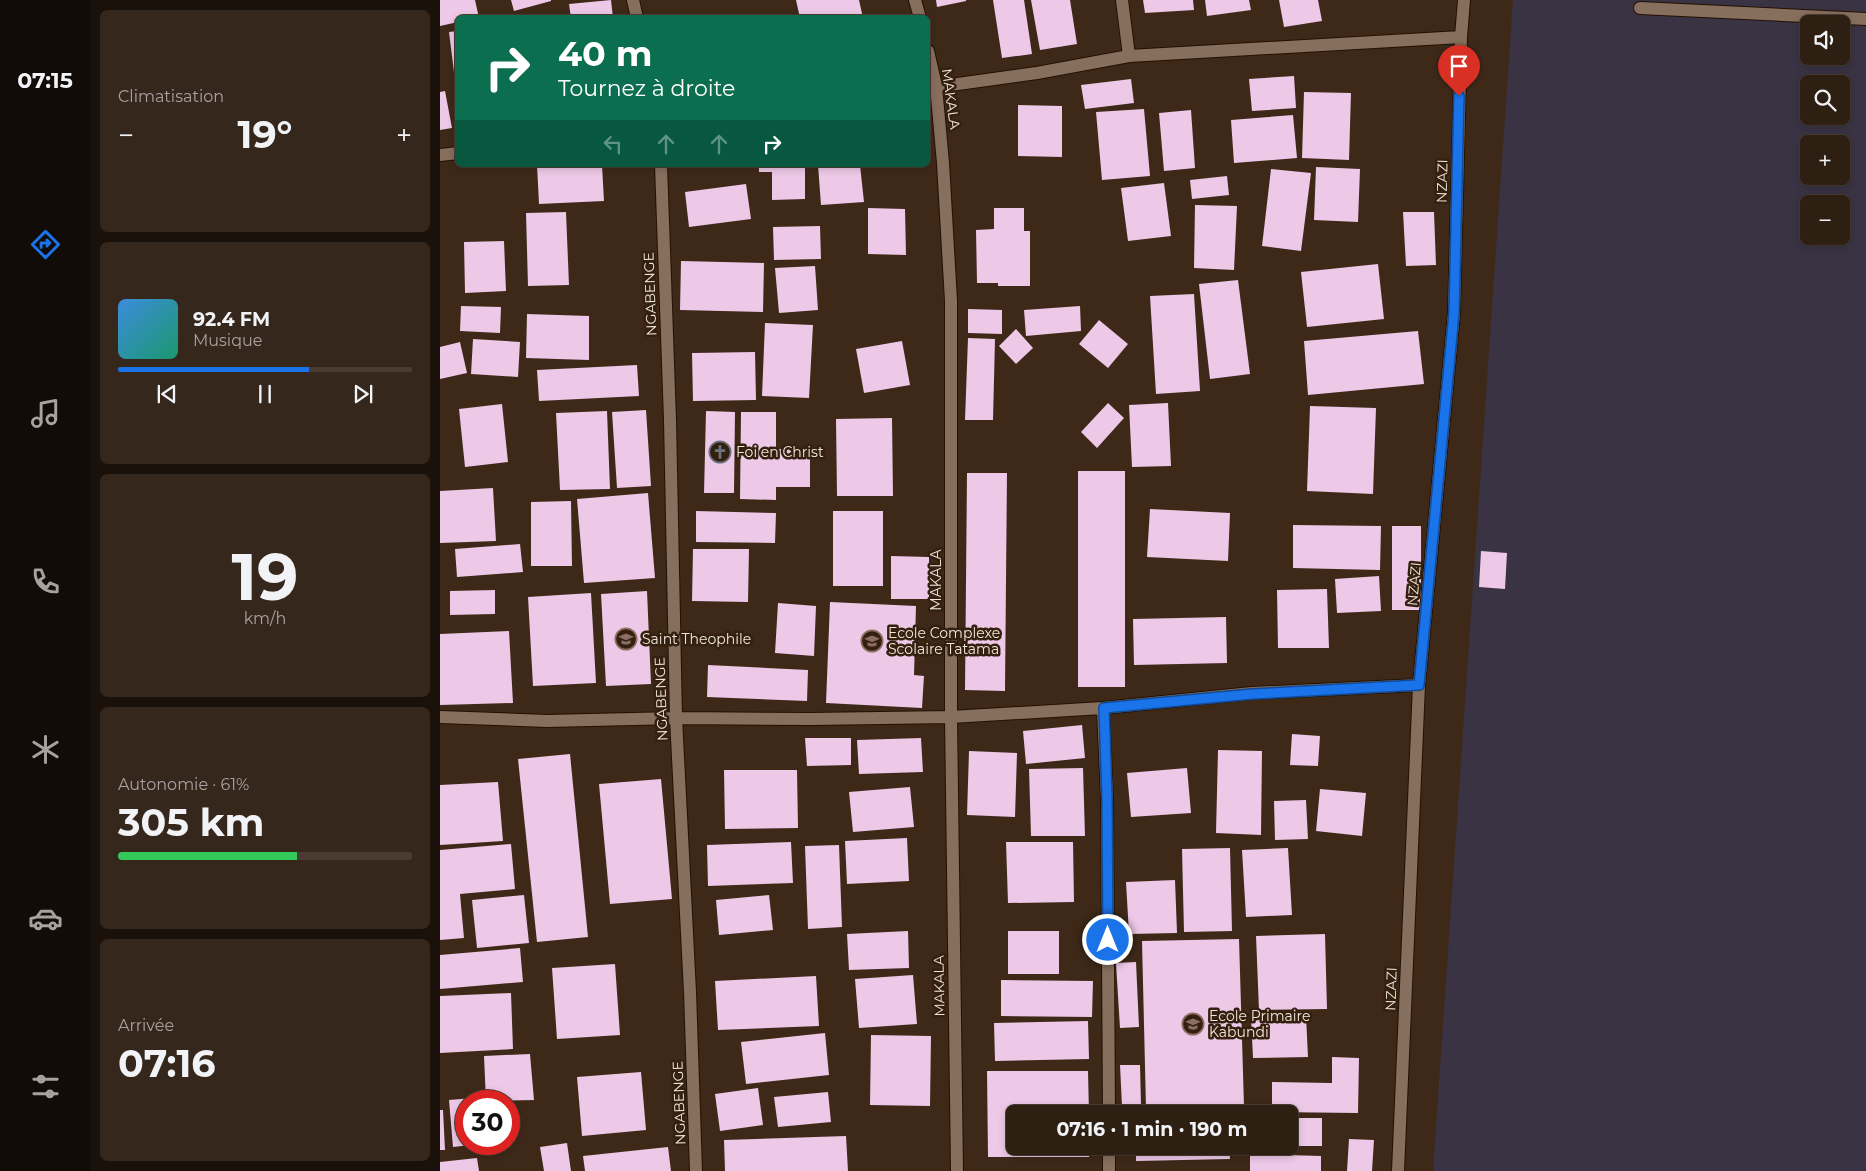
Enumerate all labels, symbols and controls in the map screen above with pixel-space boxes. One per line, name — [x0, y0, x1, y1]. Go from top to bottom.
map controls — [1800, 15, 1850, 245]
button: sound — [1800, 15, 1850, 65]
text: 40 m — [558, 32, 653, 75]
icon: right — [475, 35, 540, 100]
pin — [1438, 45, 1480, 96]
icon: arrive — [1445, 52, 1473, 80]
text: 07:15 — [17, 67, 73, 94]
street label: MAKALA — [938, 67, 964, 132]
text: Tournez à droite — [558, 75, 735, 102]
button: search — [1800, 75, 1850, 125]
text: Climatisation — [118, 87, 224, 106]
text: 19° — [238, 111, 293, 158]
text: − — [118, 118, 134, 152]
text: + — [396, 118, 412, 152]
icon: left — [599, 130, 627, 158]
icon: ahead — [652, 130, 680, 158]
icon: ahead — [705, 130, 733, 158]
icon: right — [758, 130, 786, 158]
button: + — [1800, 135, 1850, 185]
street label: NZAZI — [1433, 159, 1451, 203]
button: − — [1800, 195, 1850, 245]
icon: directions — [28, 227, 63, 262]
street label: NGABENGE — [640, 252, 660, 336]
text: 92.4 FM — [193, 308, 270, 331]
text: Musique — [193, 331, 262, 350]
icon: previous — [153, 380, 181, 408]
icon: pause — [251, 380, 279, 408]
icon: next — [349, 380, 377, 408]
icon: music — [28, 396, 63, 431]
church icon: Foi en Christ — [708, 440, 732, 464]
place label: Foi en Christ — [736, 443, 824, 461]
text: 19 — [232, 537, 298, 616]
street label: MAKALA — [927, 548, 945, 611]
street label: NZAZI — [1403, 561, 1425, 607]
icon: phone — [28, 564, 63, 599]
text: km/h — [244, 609, 286, 628]
place label: Ecole Complexe Scolaire Tatama — [888, 624, 1000, 658]
school or university icon: Saint Theophile — [614, 627, 638, 651]
school or university icon: Ecole Complexe Scolaire Tatama — [860, 629, 884, 653]
place label: Saint Theophile — [642, 630, 751, 648]
street label: NGABENGE — [651, 657, 671, 741]
icon: climate — [28, 732, 63, 767]
text: Autonomie · 61% — [118, 775, 249, 794]
text: 305 km — [118, 799, 264, 846]
icon: car — [28, 901, 63, 936]
position arrow — [1081, 913, 1133, 965]
street label: MAKALA — [929, 954, 949, 1017]
street label: NZAZI — [1381, 967, 1401, 1011]
place label: Ecole Primaire Kabundi — [1209, 1007, 1310, 1041]
school or university icon: Ecole Primaire Kabundi — [1181, 1012, 1205, 1036]
text: Arrivée — [118, 1016, 174, 1035]
text: 07:16 — [118, 1040, 216, 1087]
street label: NGABENGE — [669, 1061, 689, 1145]
icon: filters — [28, 1069, 63, 1104]
speed limit sign: 30 — [455, 1090, 520, 1155]
text: 07:16 · 1 min · 190 m — [1056, 1118, 1248, 1141]

